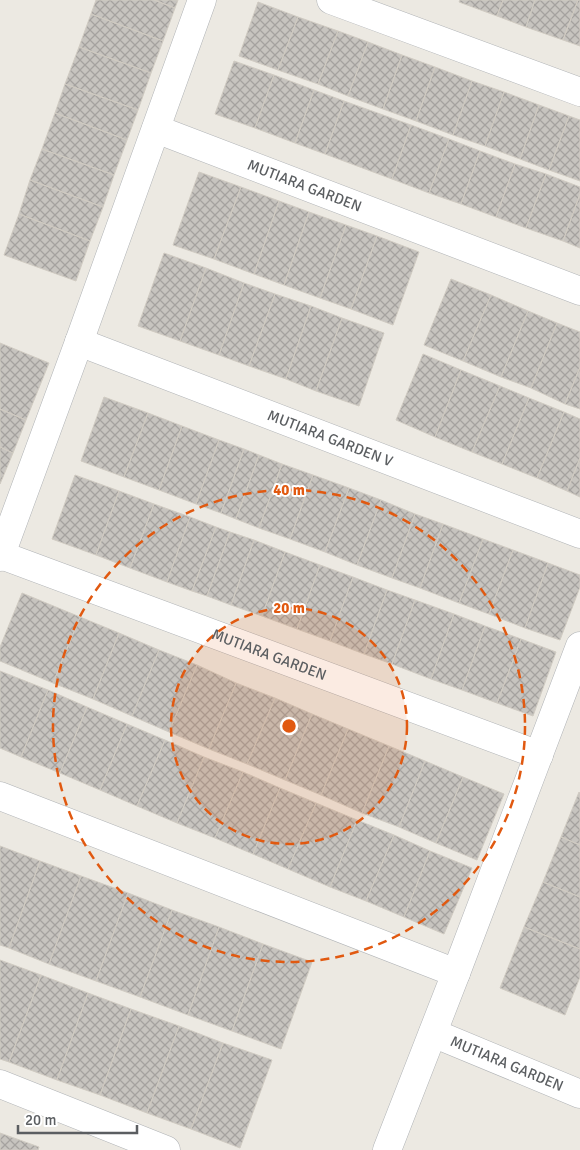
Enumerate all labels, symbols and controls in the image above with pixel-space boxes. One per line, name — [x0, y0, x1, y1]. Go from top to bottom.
street label: MUTIARA GARDEN — [245, 156, 364, 216]
street label: MUTIARA GARDEN V — [265, 406, 396, 471]
text: 40 m — [273, 481, 305, 499]
text: 20 m — [273, 599, 305, 617]
street label: MUTIARA GARDEN — [209, 625, 329, 684]
centre of rings — [280, 717, 298, 735]
street label: MUTIARA GARDEN — [448, 1032, 566, 1095]
scale bar — [18, 1102, 136, 1134]
text: 20 m — [25, 1111, 56, 1129]

